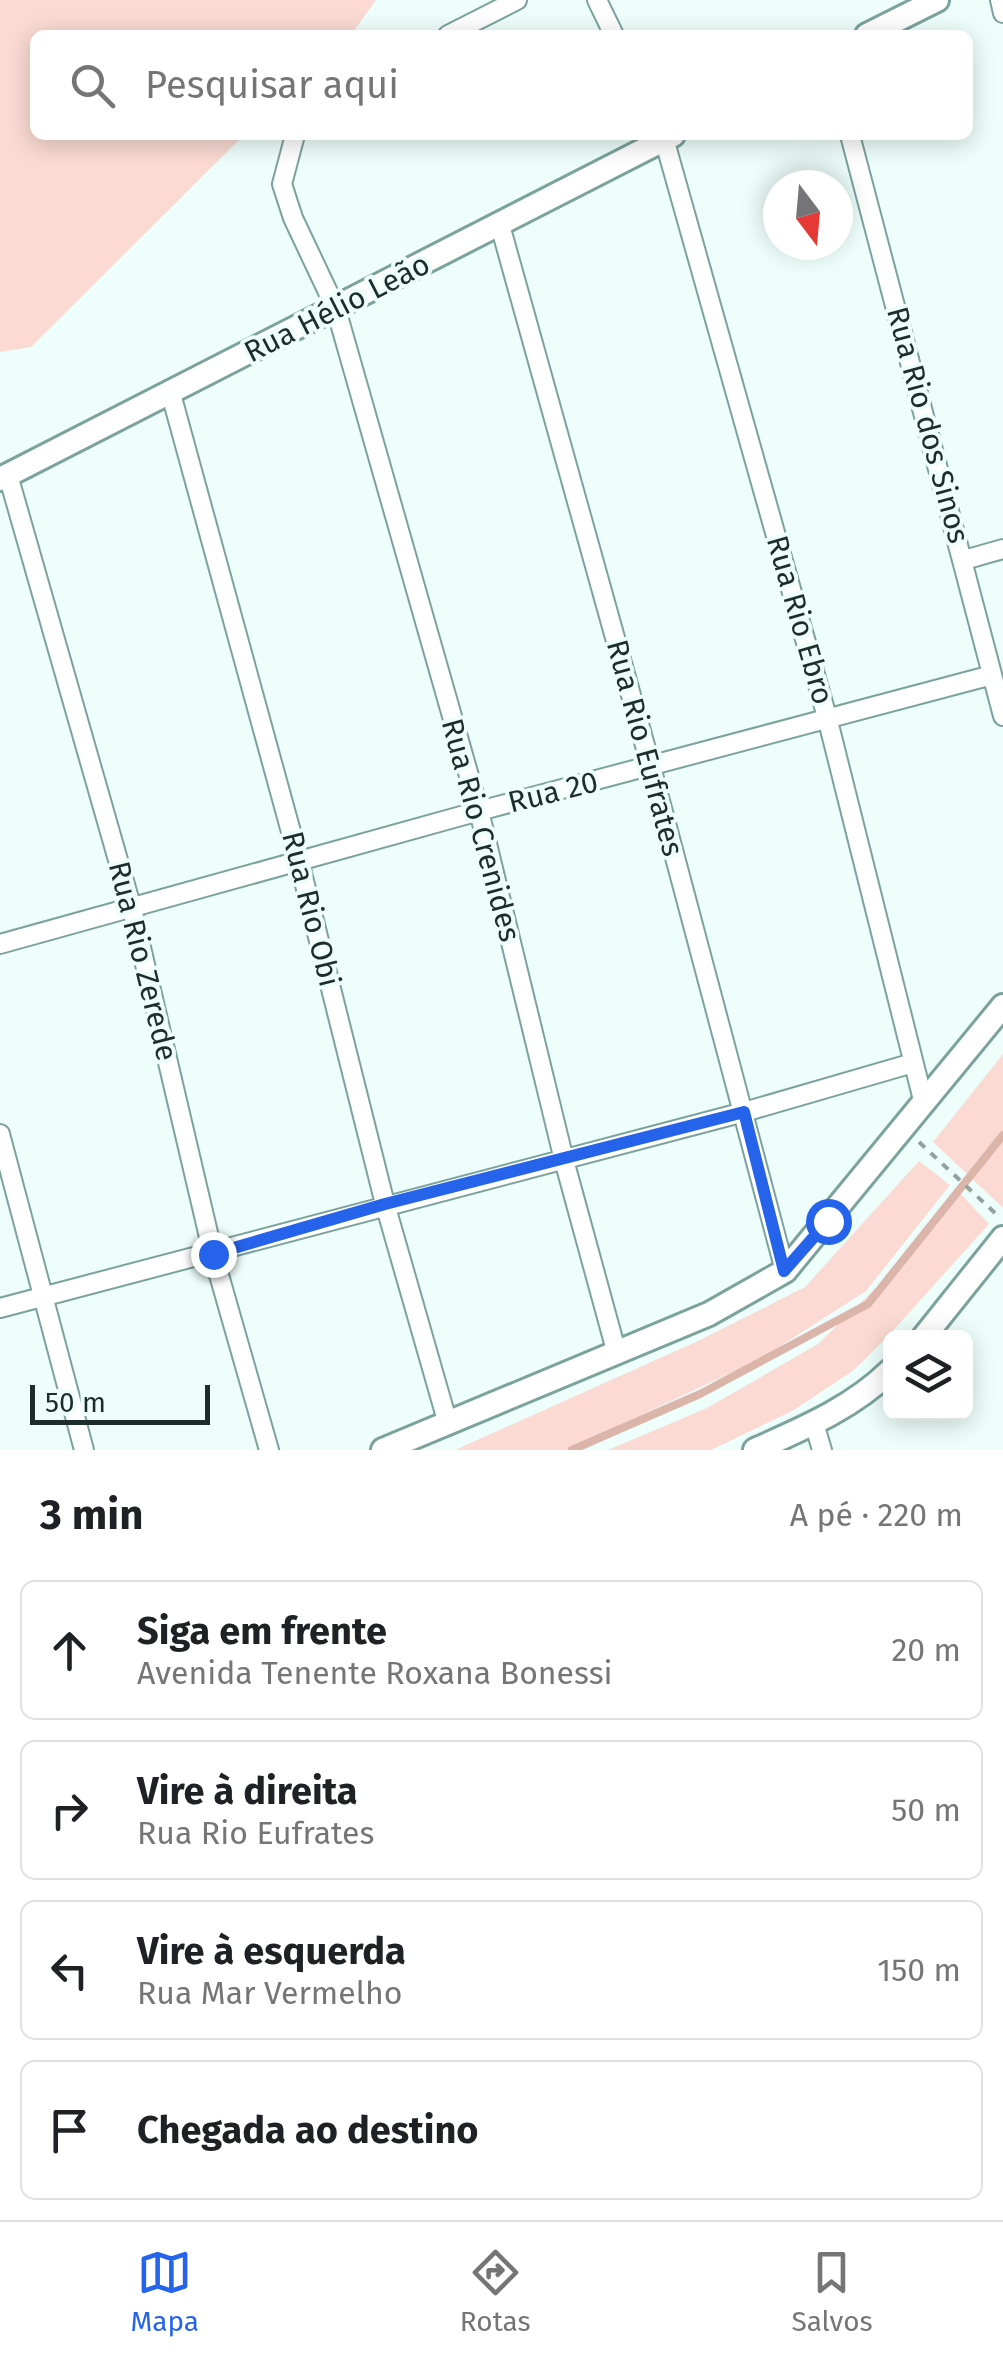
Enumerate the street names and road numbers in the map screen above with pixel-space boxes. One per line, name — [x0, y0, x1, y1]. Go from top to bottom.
street label: Rua Hélio Leão — [238, 246, 436, 370]
street label: Rua Rio dos Sinos — [879, 303, 977, 547]
street label: Rua Rio Ebro — [759, 531, 841, 709]
street label: Rua Rio Eufrates — [599, 636, 691, 860]
street label: Rua Rio Crenides — [434, 714, 528, 946]
street label: Rua 20 — [504, 763, 602, 821]
street label: Rua Rio Obi — [274, 828, 348, 990]
street label: Rua Rio Zerede — [101, 857, 185, 1065]

